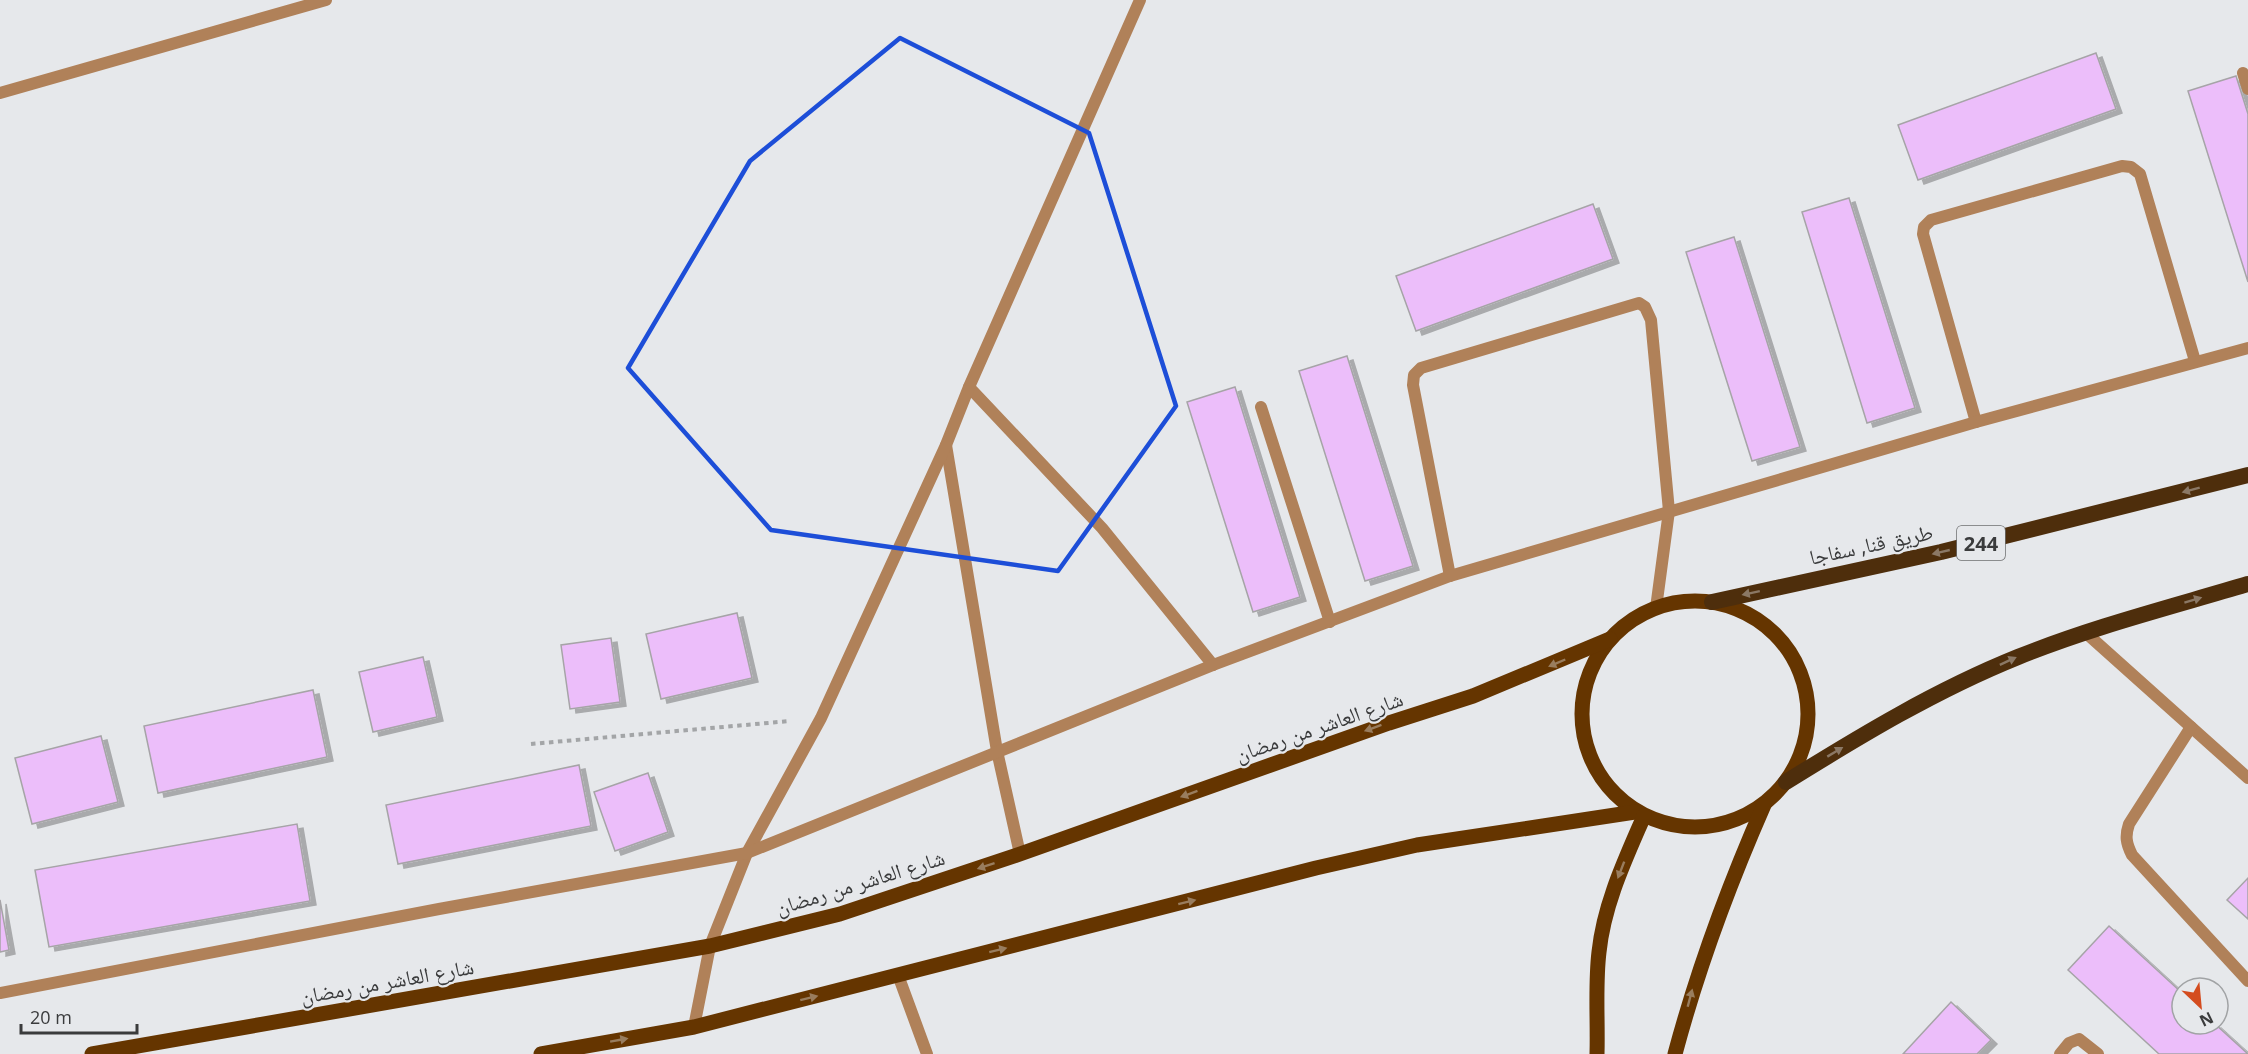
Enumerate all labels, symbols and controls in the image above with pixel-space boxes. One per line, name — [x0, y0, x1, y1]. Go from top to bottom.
one-way arrow — [2182, 486, 2200, 495]
street label: طريق قنا, سفاجا — [1807, 517, 1935, 571]
road number: 244 — [1957, 526, 2005, 560]
one-way arrow — [1931, 548, 1950, 557]
one-way arrow — [1741, 589, 1760, 599]
one-way arrow — [2184, 595, 2202, 604]
one-way arrow — [2000, 657, 2017, 666]
one-way arrow — [1547, 658, 1565, 668]
street label: شارع العاشر من رمضان — [1231, 684, 1407, 768]
one-way arrow — [1364, 724, 1382, 734]
one-way arrow — [1827, 746, 1844, 757]
one-way arrow — [1180, 789, 1198, 799]
street label: شارع العاشر من رمضان — [772, 843, 948, 921]
one-way arrow — [977, 861, 995, 871]
one-way arrow — [1616, 861, 1625, 879]
one-way arrow — [1178, 896, 1196, 906]
one-way arrow — [989, 944, 1007, 954]
street label: شارع العاشر من رمضان — [298, 952, 476, 1010]
north arrow — [2170, 976, 2230, 1036]
one-way arrow — [1686, 988, 1695, 1006]
one-way arrow — [800, 992, 818, 1002]
scale bar — [21, 997, 136, 1035]
text: 20 m — [30, 1005, 72, 1029]
text: N — [2196, 1007, 2217, 1032]
one-way arrow — [610, 1035, 629, 1044]

